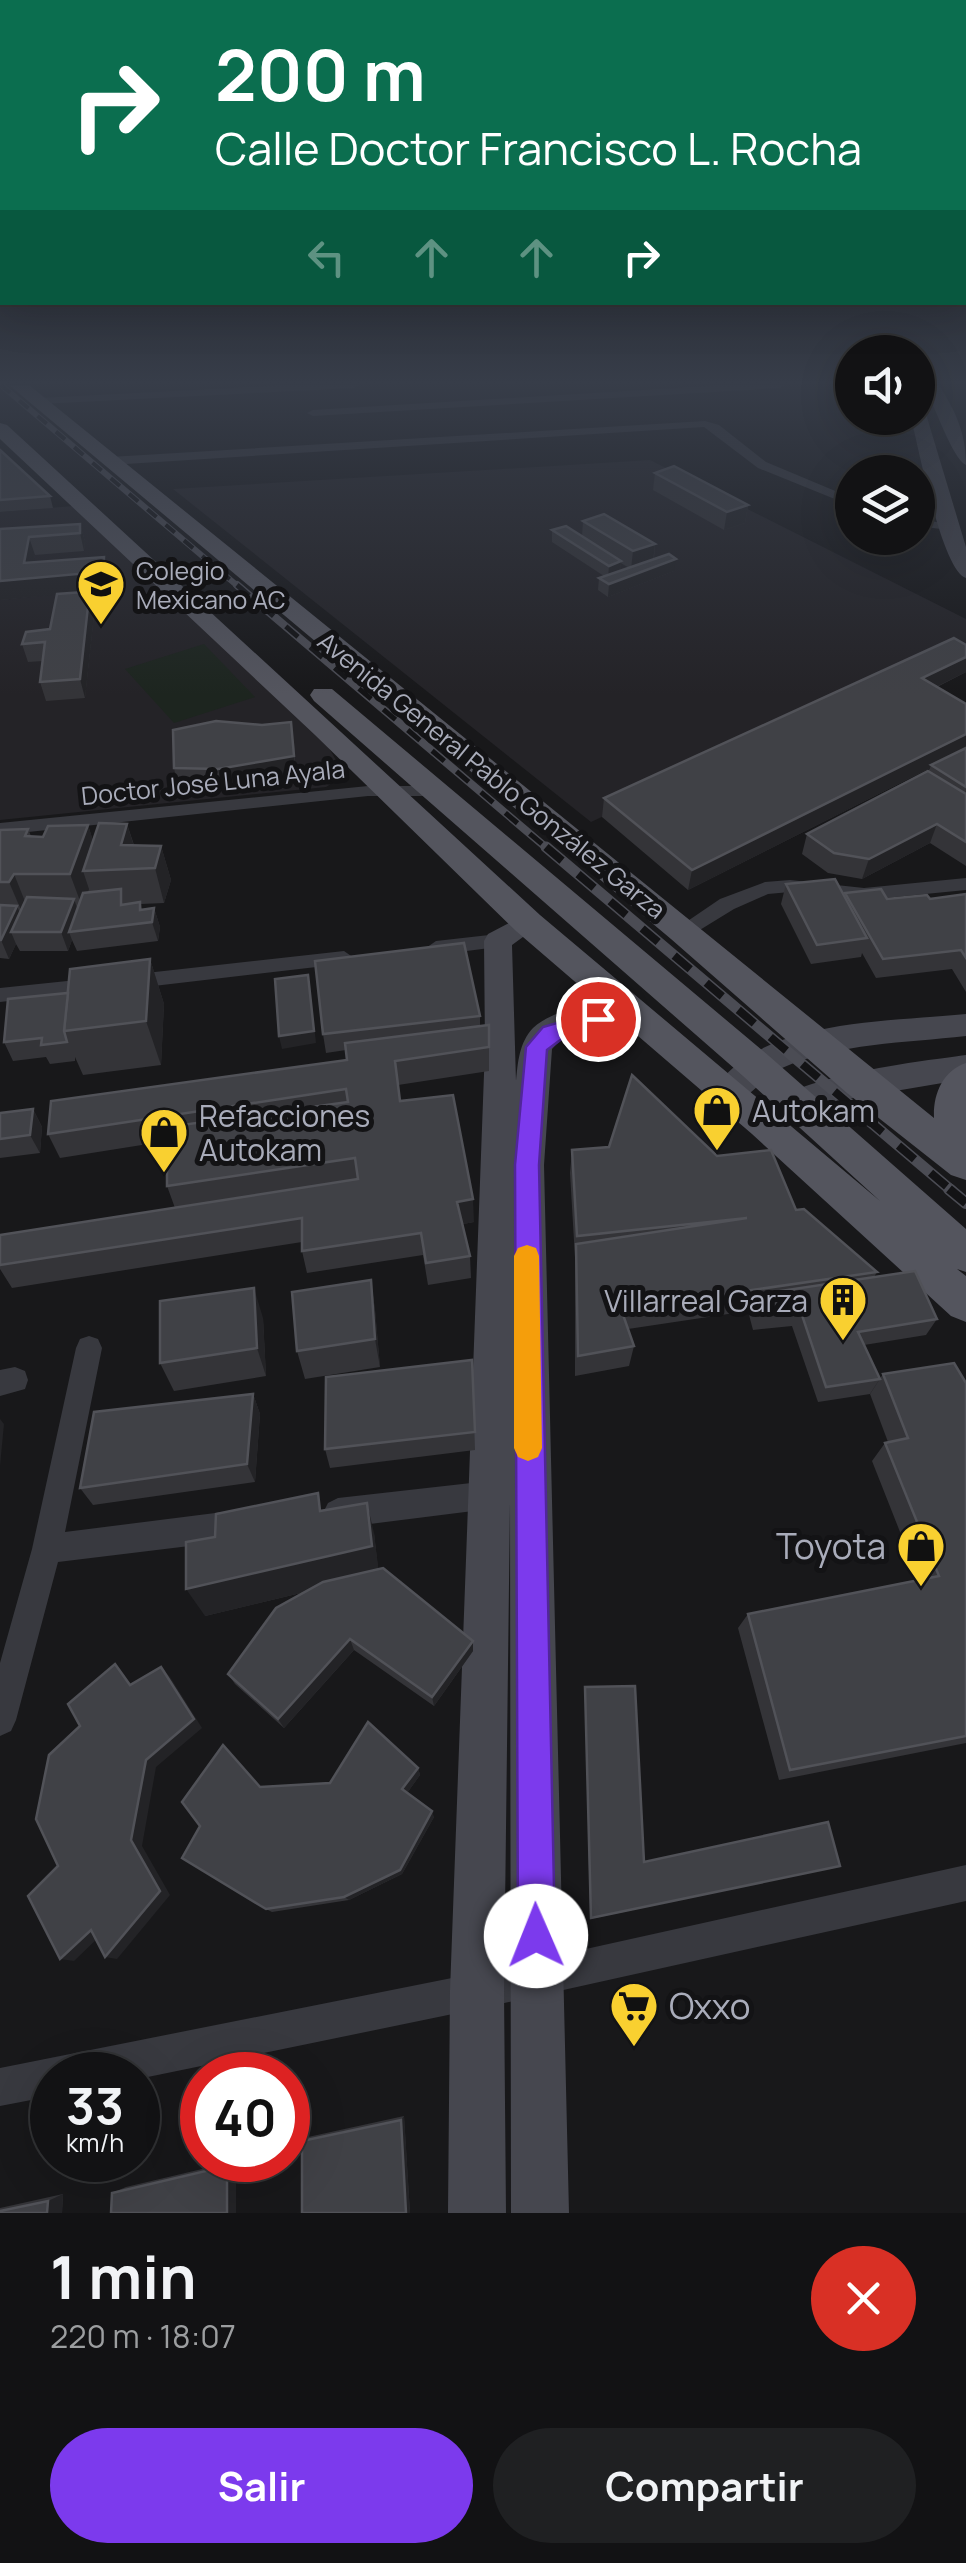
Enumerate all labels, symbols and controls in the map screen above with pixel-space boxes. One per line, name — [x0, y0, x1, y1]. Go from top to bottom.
text: 200 m — [215, 26, 426, 122]
icon: right — [50, 40, 180, 170]
text: Calle Doctor Francisco L. Rocha — [215, 117, 862, 179]
icon: left — [299, 230, 354, 285]
icon: ahead — [404, 230, 459, 285]
icon: ahead — [509, 230, 564, 285]
icon: right — [614, 230, 669, 285]
map controls — [835, 335, 935, 555]
button: sound — [835, 335, 935, 435]
button: layers — [835, 455, 935, 555]
place label: Colegio Mexicano AC — [136, 553, 286, 617]
school or university icon: Colegio Mexicano AC — [75, 558, 127, 626]
street label: Avenida General Pablo González Garza — [311, 624, 673, 926]
street label: Doctor José Luna Ayala — [79, 751, 347, 813]
pin — [556, 977, 641, 1062]
icon: arrive — [571, 992, 626, 1047]
shop icon: Autokam — [691, 1084, 743, 1152]
place label: Autokam — [752, 1090, 875, 1131]
place label: Refacciones Autokam — [199, 1095, 370, 1170]
shop icon: Refacciones Autokam — [138, 1106, 190, 1174]
building icon: Villarreal Garza — [817, 1274, 869, 1342]
place label: Villarreal Garza — [604, 1280, 808, 1321]
shop icon: Toyota — [895, 1520, 947, 1588]
place label: Toyota — [776, 1522, 886, 1570]
position arrow — [484, 1884, 588, 1988]
supermarket icon: Oxxo — [608, 1980, 660, 2048]
place label: Oxxo — [669, 1982, 751, 2030]
speed limit sign: 40 — [180, 2052, 310, 2182]
text: 33 — [66, 2071, 124, 2139]
text: km/h — [66, 2125, 124, 2160]
text: 1 min — [50, 2235, 197, 2317]
button: close — [811, 2246, 916, 2351]
text: 220 m · 18:07 — [50, 2314, 236, 2358]
button: Salir — [50, 2428, 473, 2543]
button: Compartir — [493, 2428, 916, 2543]

